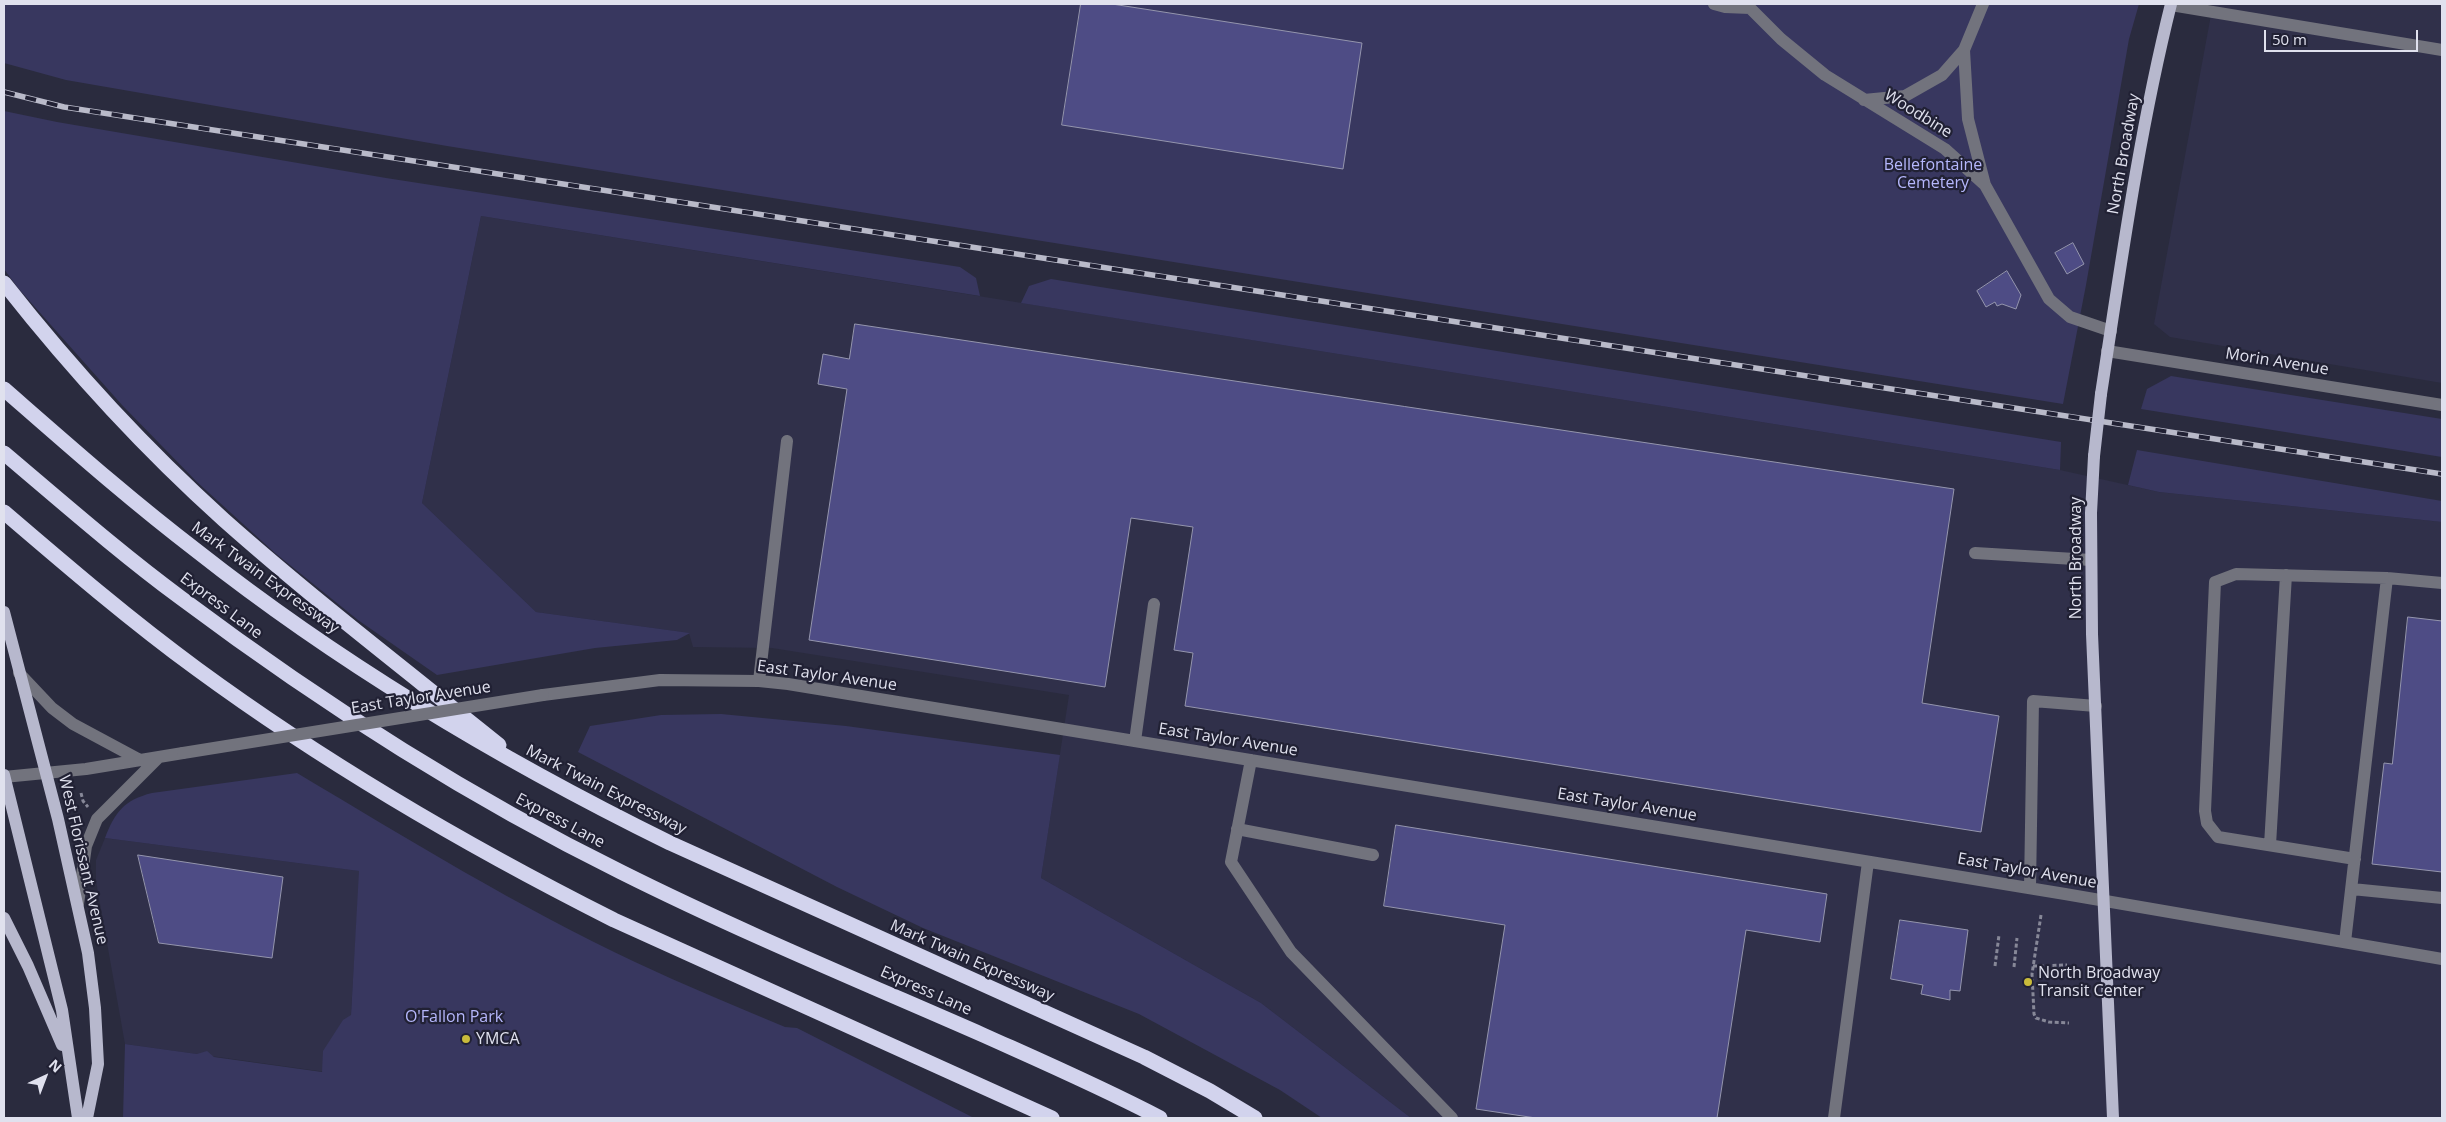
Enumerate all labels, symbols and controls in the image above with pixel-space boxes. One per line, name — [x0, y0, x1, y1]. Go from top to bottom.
scale bar — [2266, 20, 2420, 52]
text: 50 m — [2272, 29, 2307, 49]
street label: Woodbine — [1881, 86, 1955, 142]
street label: North Broadway — [2104, 92, 2144, 216]
park label: Bellefontaine Cemetery — [1884, 155, 1982, 193]
street label: Morin Avenue — [2224, 344, 2330, 380]
street label: North Broadway — [2066, 497, 2086, 619]
street label: Mark Twain Expressway — [188, 518, 342, 638]
street label: Express Lane — [176, 569, 266, 643]
street label: East Taylor Avenue — [756, 657, 898, 695]
street label: East Taylor Avenue — [350, 677, 492, 719]
street label: East Taylor Avenue — [1157, 719, 1299, 761]
street label: Mark Twain Expressway — [523, 741, 689, 839]
street label: West Florissant Avenue — [54, 773, 112, 947]
street label: East Taylor Avenue — [1556, 784, 1698, 826]
street label: Express Lane — [512, 790, 608, 852]
street label: East Taylor Avenue — [1956, 849, 2098, 893]
street label: Mark Twain Expressway — [887, 916, 1057, 1006]
street label: Express Lane — [877, 962, 975, 1020]
place label: North Broadway Transit Center — [2038, 963, 2160, 1001]
marker: North Broadway Transit Center — [2022, 976, 2034, 988]
park label: O'Fallon Park — [405, 1007, 503, 1027]
place label: YMCA — [476, 1029, 520, 1049]
marker: YMCA — [460, 1033, 472, 1045]
north arrow — [20, 1052, 70, 1102]
text: N — [45, 1055, 66, 1076]

